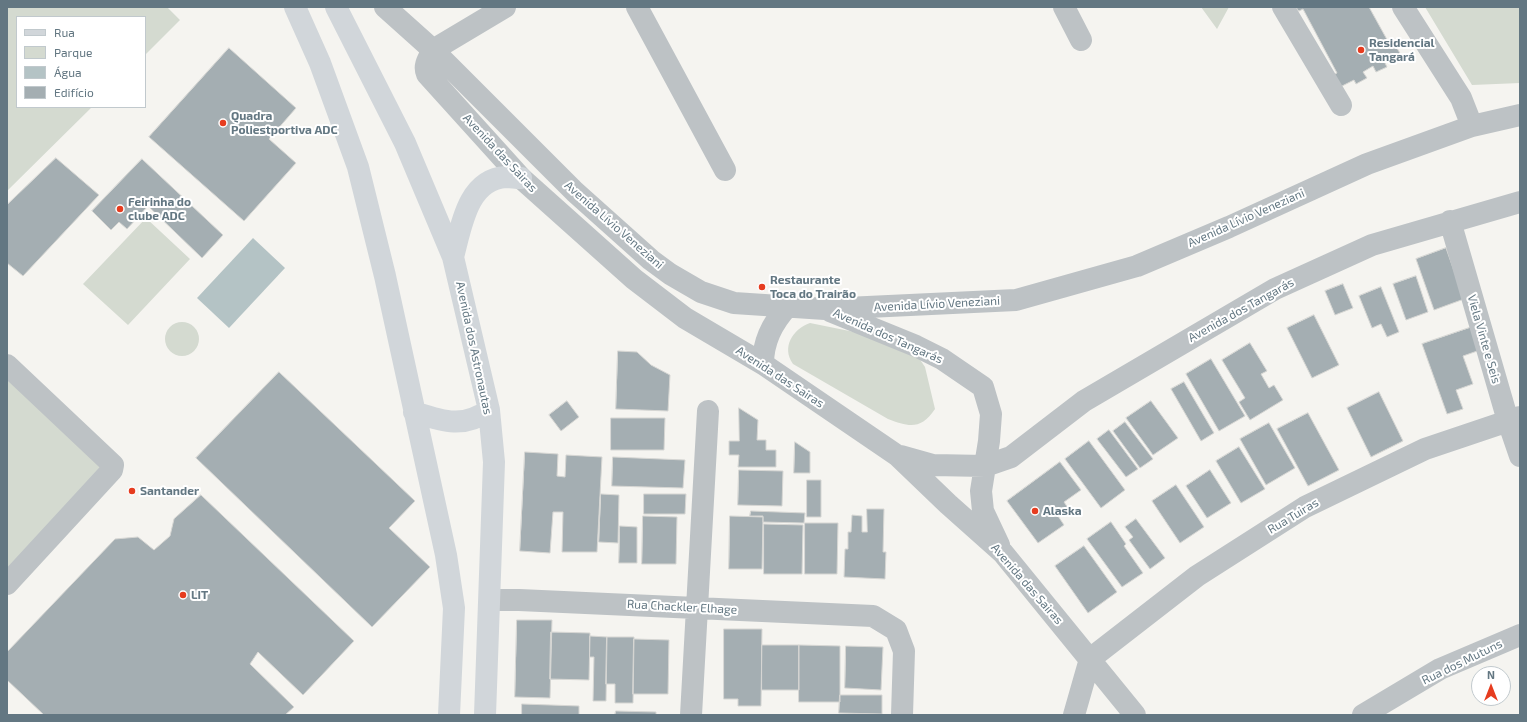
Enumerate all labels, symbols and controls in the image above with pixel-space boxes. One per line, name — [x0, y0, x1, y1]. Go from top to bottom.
legend — [16, 16, 146, 108]
text: Rua — [54, 25, 75, 39]
place label: Residencial Tangará — [1369, 36, 1434, 64]
text: Parque — [54, 45, 92, 59]
marker: Residencial Tangará — [1356, 45, 1366, 55]
text: Água — [54, 65, 82, 79]
text: Edifício — [54, 85, 94, 99]
place label: Quadra Poliestportiva ADC — [231, 109, 338, 137]
street label: Avenida das Sairas — [460, 111, 540, 195]
marker: Quadra Poliestportiva ADC — [218, 118, 228, 128]
street label: Avenida Lívio Veneziani — [562, 178, 666, 272]
street label: Avenida Lívio Veneziani — [1185, 186, 1307, 250]
place label: Feirinha do clube ADC — [128, 195, 191, 223]
marker: Feirinha do clube ADC — [115, 204, 125, 214]
place label: Restaurante Toca do Trairão — [770, 273, 856, 301]
street label: Avenida dos Tangarás — [1186, 275, 1296, 345]
street label: Avenida dos Astronautas — [453, 280, 495, 416]
marker: Restaurante Toca do Trairão — [757, 282, 767, 292]
street label: Viela Vinte e Seis — [1464, 293, 1504, 385]
street label: Avenida Lívio Veneziani — [874, 294, 1000, 314]
street label: Avenida dos Tangarás — [831, 305, 945, 367]
street label: Avenida das Sairas — [733, 343, 827, 411]
place label: Santander — [140, 484, 199, 498]
marker: Santander — [127, 486, 137, 496]
street label: Rua Tuiras — [1265, 495, 1321, 537]
place label: Alaska — [1043, 504, 1082, 518]
marker: Alaska — [1030, 506, 1040, 516]
street label: Avenida das Sairas — [988, 541, 1066, 627]
place label: LIT — [191, 588, 208, 602]
marker: LIT — [178, 590, 188, 600]
street label: Rua Chackler Elhage — [627, 597, 737, 617]
street label: Rua dos Mutuns — [1419, 636, 1505, 688]
north arrow — [1471, 666, 1511, 706]
text: N — [1487, 668, 1495, 681]

